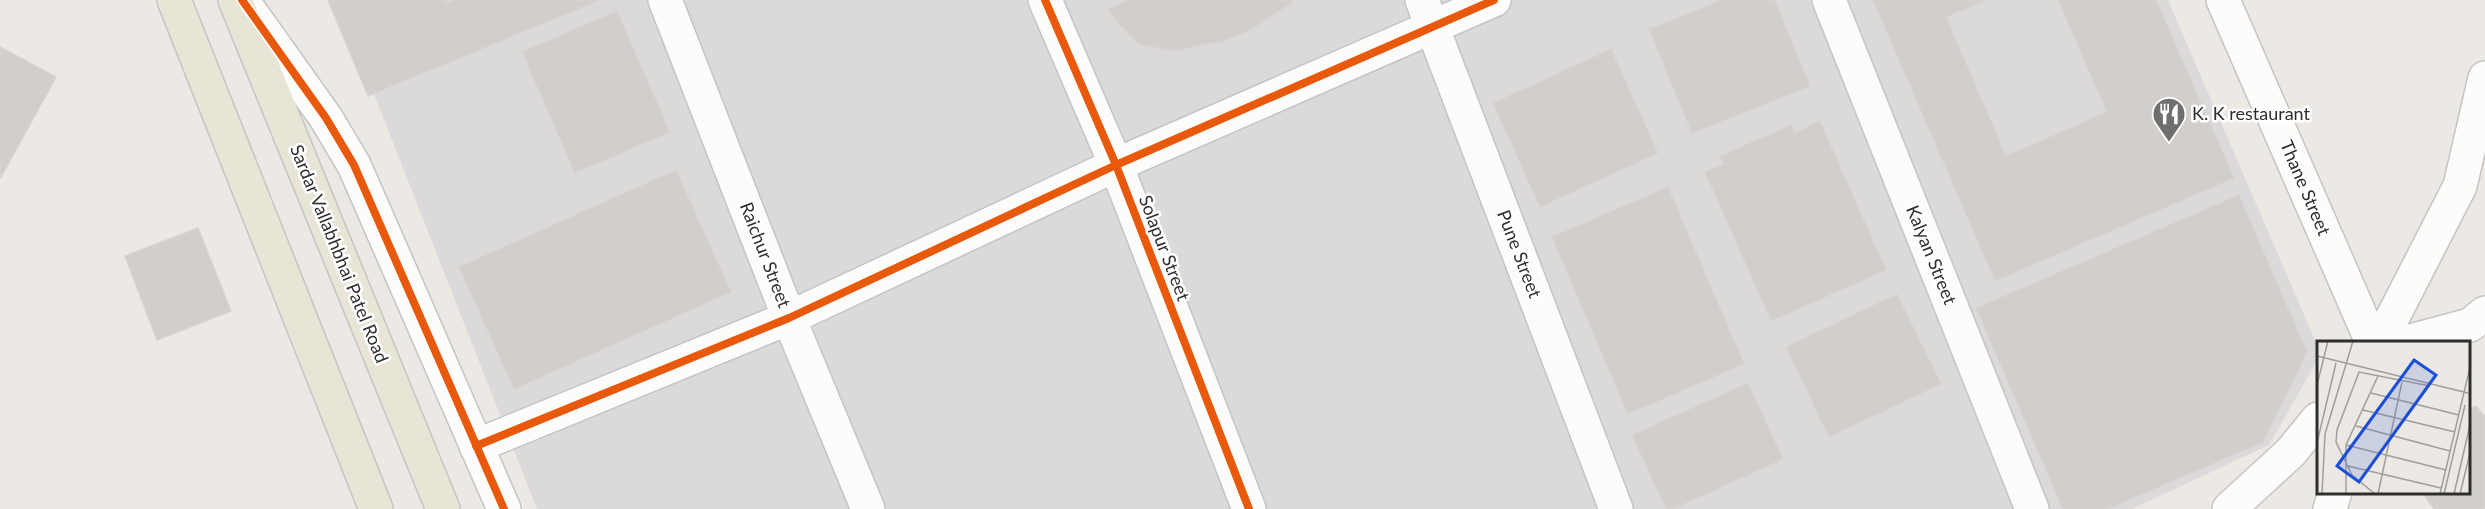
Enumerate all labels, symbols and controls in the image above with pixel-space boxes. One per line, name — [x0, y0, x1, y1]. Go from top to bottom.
restaurant icon: K. K restaurant — [2151, 96, 2187, 143]
place label: K. K restaurant — [2192, 102, 2311, 124]
street label: Thane Street — [2276, 137, 2336, 239]
street label: Sardar Vallabhbhai Patel Road — [286, 141, 394, 366]
street label: Solapur Street — [1135, 192, 1195, 304]
street label: Raichur Street — [736, 199, 796, 311]
street label: Kalyan Street — [1902, 202, 1962, 308]
street label: Pune Street — [1493, 207, 1547, 301]
inset map — [2317, 341, 2470, 494]

